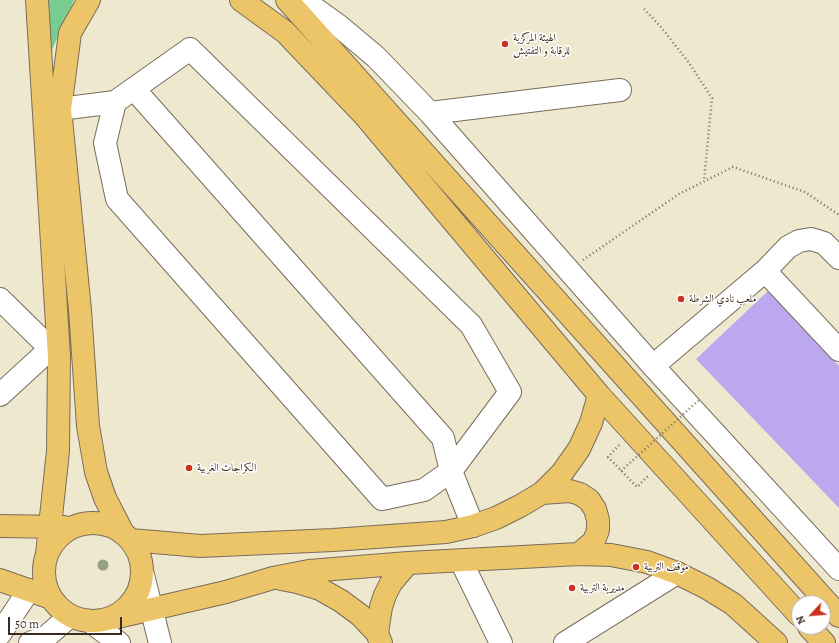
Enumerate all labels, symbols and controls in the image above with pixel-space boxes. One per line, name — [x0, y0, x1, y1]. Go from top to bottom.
place label: الهيئة المركزية للرقابة و التفتيش — [513, 31, 570, 57]
marker: الهيئة المركزية للرقابة و التفتيش — [500, 39, 510, 49]
place label: ملعب نادي الشرطة — [689, 292, 756, 306]
marker: ملعب نادي الشرطة — [676, 294, 686, 304]
place label: الكراجات الغربية — [197, 461, 256, 475]
marker: الكراجات الغربية — [184, 463, 194, 473]
place label: موقف التربية — [644, 560, 689, 574]
marker: موقف التربية — [631, 562, 641, 572]
place label: مديرية التربية — [580, 581, 624, 595]
marker: مديرية التربية — [567, 583, 577, 593]
north arrow — [791, 595, 831, 635]
scale bar — [10, 609, 124, 635]
text: N — [792, 613, 809, 627]
text: 50 m — [15, 616, 39, 632]

